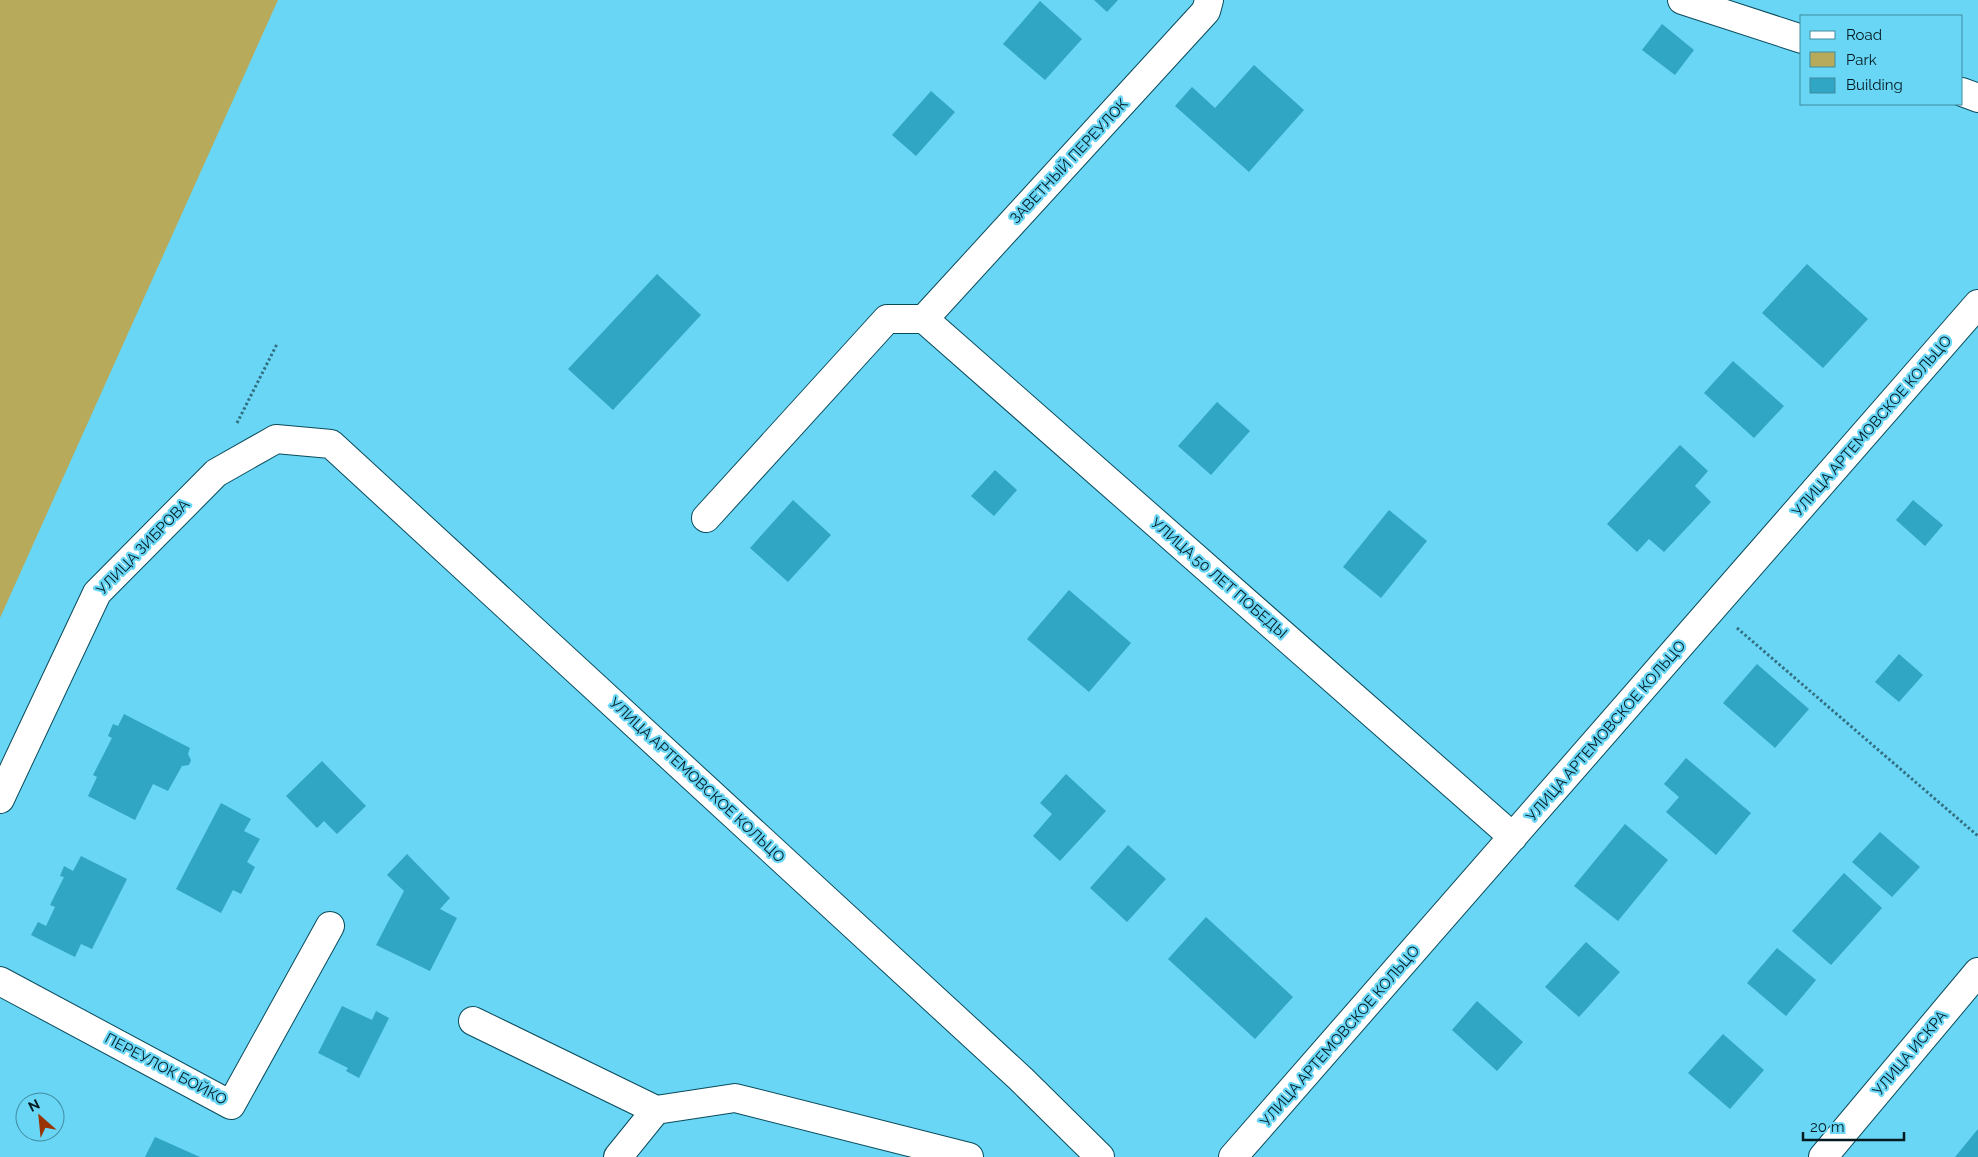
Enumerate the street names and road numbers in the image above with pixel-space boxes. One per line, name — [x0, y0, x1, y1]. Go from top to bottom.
street label: ЗАВЕТНЫЙ ПЕРЕУЛОК — [1006, 94, 1132, 227]
street label: УЛИЦА АРТЕМОВСКОЕ КОЛЬЦО — [1789, 332, 1955, 520]
street label: УЛИЦА ЗИБРОВА — [93, 495, 193, 599]
street label: УЛИЦА 50 ЛЕТ ПОБЕДЫ — [1147, 514, 1291, 642]
street label: УЛИЦА АРТЕМОВСКОЕ КОЛЬЦО — [1523, 637, 1689, 825]
street label: УЛИЦА АРТЕМОВСКОЕ КОЛЬЦО — [605, 694, 789, 866]
street label: УЛИЦА АРТЕМОВСКОЕ КОЛЬЦО — [1257, 942, 1423, 1130]
street label: УЛИЦА ИСКРА — [1869, 1007, 1951, 1099]
street label: ПЕРЕУЛОК БОЙКО — [102, 1029, 230, 1109]

